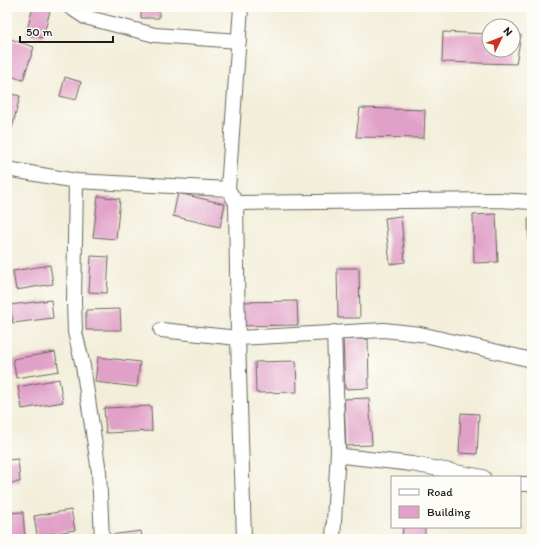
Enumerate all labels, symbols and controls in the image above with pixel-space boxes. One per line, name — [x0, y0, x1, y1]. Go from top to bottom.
scale bar — [20, 18, 113, 44]
north arrow — [481, 18, 521, 58]
text: N — [501, 24, 515, 39]
text: 50 m — [26, 25, 52, 39]
legend — [391, 476, 521, 528]
text: Road — [427, 485, 453, 499]
text: Building — [427, 505, 471, 519]

